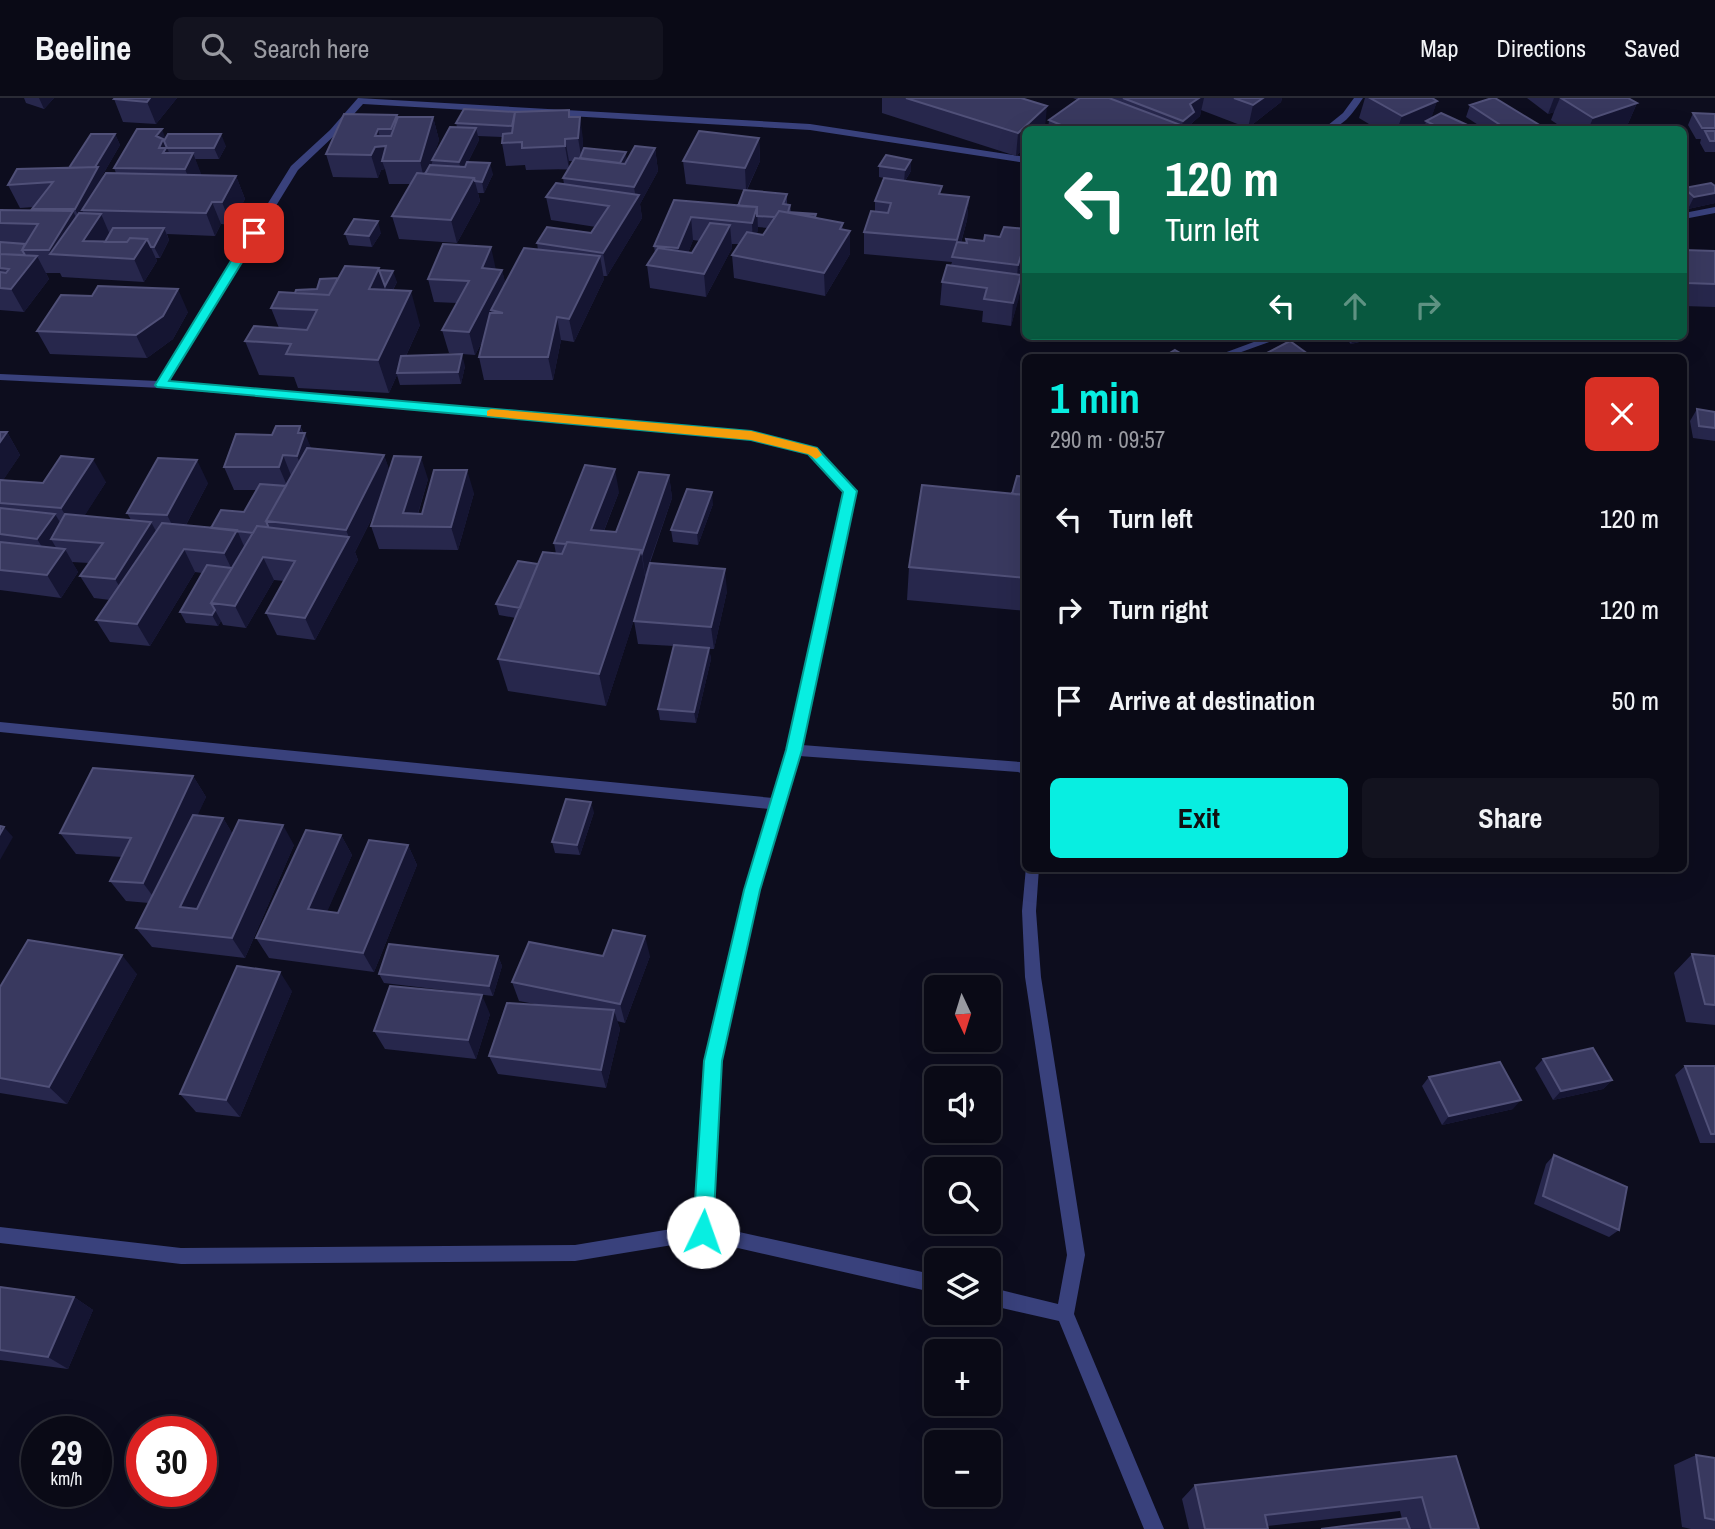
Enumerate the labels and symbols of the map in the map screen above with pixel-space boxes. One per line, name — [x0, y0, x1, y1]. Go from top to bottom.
pin — [224, 203, 284, 263]
north arrow — [924, 975, 1001, 1052]
position arrow — [666, 1195, 740, 1269]
speed limit sign: 30 — [126, 1416, 217, 1507]

